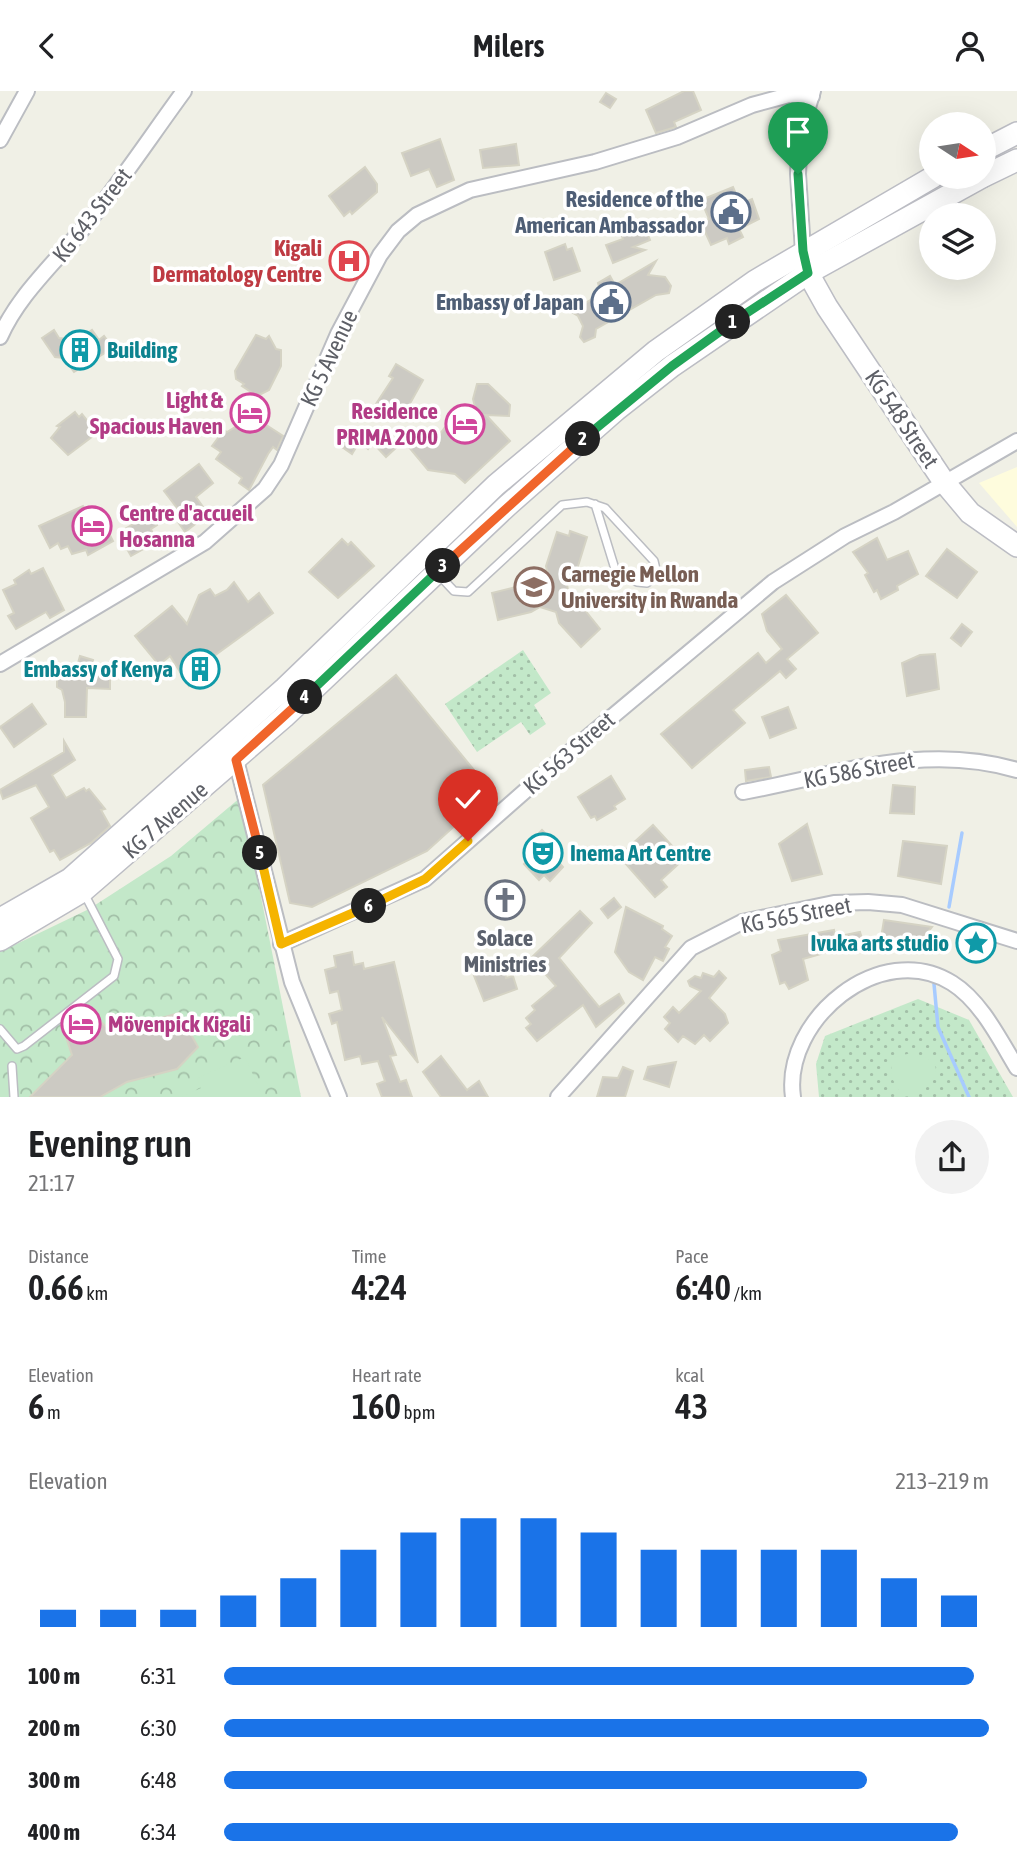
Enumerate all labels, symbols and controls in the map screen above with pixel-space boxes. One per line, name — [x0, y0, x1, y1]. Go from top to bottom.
icon: back — [28, 27, 66, 65]
text: Milers — [472, 27, 545, 64]
icon: person — [951, 27, 989, 65]
pin — [768, 102, 828, 174]
north arrow — [919, 112, 996, 189]
map controls — [919, 112, 996, 280]
icon: arrive — [779, 113, 817, 151]
street label: KG 643 Street — [47, 163, 137, 267]
place label: Residence of the American Ambassador — [514, 186, 705, 238]
public building icon: Residence of the American Ambassador — [710, 191, 752, 233]
button: layers — [919, 203, 996, 280]
place label: Kigali Dermatology Centre — [152, 235, 322, 287]
hospital icon: Kigali Dermatology Centre — [328, 240, 370, 282]
public building icon: Embassy of Japan — [590, 281, 632, 323]
place label: Embassy of Japan — [436, 289, 584, 315]
pin: 1 — [716, 305, 750, 339]
street label: KG 5 Avenue — [295, 306, 363, 410]
text: 1 — [728, 310, 737, 332]
building icon: Building — [59, 329, 101, 371]
place label: Building — [107, 337, 178, 363]
street label: KG 548 Street — [860, 365, 944, 473]
place label: Light & Spacious Haven — [90, 387, 224, 439]
hotel icon: Light & Spacious Haven — [229, 392, 271, 434]
place label: Residence PRIMA 2000 — [336, 398, 438, 450]
hotel icon: Residence PRIMA 2000 — [444, 403, 486, 445]
pin: 2 — [566, 421, 600, 457]
text: 2 — [578, 427, 587, 449]
place label: Centre d'accueil Hosanna — [119, 500, 254, 552]
hotel icon: Centre d'accueil Hosanna — [71, 505, 113, 547]
pin: 3 — [426, 549, 460, 583]
text: 3 — [438, 554, 447, 576]
place label: Carnegie Mellon University in Rwanda — [561, 561, 738, 613]
school or university icon: Carnegie Mellon University in Rwanda — [513, 566, 555, 608]
building icon: Embassy of Kenya — [179, 648, 221, 690]
place label: Embassy of Kenya — [24, 656, 173, 682]
pin: 4 — [288, 679, 322, 715]
text: 4 — [300, 685, 309, 707]
street label: KG 563 Street — [518, 706, 620, 800]
street label: KG 586 Street — [802, 747, 916, 793]
pin — [438, 769, 498, 841]
street label: KG 7 Avenue — [117, 776, 213, 864]
icon: check — [449, 780, 487, 818]
theatre icon: Inema Art Centre — [522, 832, 564, 874]
pin: 5 — [243, 835, 278, 871]
place label: Inema Art Centre — [570, 840, 711, 866]
text: 5 — [255, 841, 264, 863]
church icon: Solace Ministries — [484, 879, 526, 921]
pin: 6 — [352, 889, 386, 923]
street label: KG 565 Street — [739, 892, 853, 938]
text: 6 — [364, 894, 373, 916]
place icon: Ivuka arts studio — [955, 922, 997, 964]
place label: Solace Ministries — [464, 925, 546, 977]
place label: Ivuka arts studio — [811, 930, 949, 956]
hotel icon: Mövenpick Kigali — [60, 1003, 102, 1045]
place label: Mövenpick Kigali — [108, 1011, 251, 1037]
button: share — [915, 1120, 989, 1194]
text: Evening run — [28, 1122, 192, 1165]
text: 21:17 — [28, 1170, 75, 1196]
text: Distance — [28, 1245, 89, 1267]
text: Time — [352, 1245, 386, 1267]
text: Pace — [675, 1245, 709, 1267]
text: 0.66 — [28, 1267, 84, 1307]
text: 4:24 — [352, 1267, 407, 1307]
text: 6:40 — [675, 1267, 731, 1307]
text: km — [84, 1282, 108, 1304]
text: /km — [731, 1282, 762, 1304]
text: Elevation — [28, 1364, 94, 1386]
text: Heart rate — [352, 1364, 422, 1386]
text: kcal — [675, 1364, 704, 1386]
text: 6 — [28, 1386, 44, 1426]
text: 160 — [352, 1386, 401, 1426]
text: 43 — [675, 1386, 708, 1426]
text: m — [44, 1401, 61, 1423]
text: bpm — [401, 1401, 435, 1423]
text: Elevation — [28, 1468, 108, 1494]
text: 213–219 m — [895, 1468, 989, 1494]
text: 100 m — [28, 1663, 80, 1689]
text: 6:31 — [140, 1663, 177, 1689]
text: 200 m — [28, 1715, 80, 1741]
text: 6:30 — [140, 1715, 177, 1741]
text: 300 m — [28, 1767, 80, 1793]
text: 6:48 — [140, 1767, 177, 1793]
text: 400 m — [28, 1819, 80, 1845]
text: 6:34 — [140, 1819, 177, 1845]

